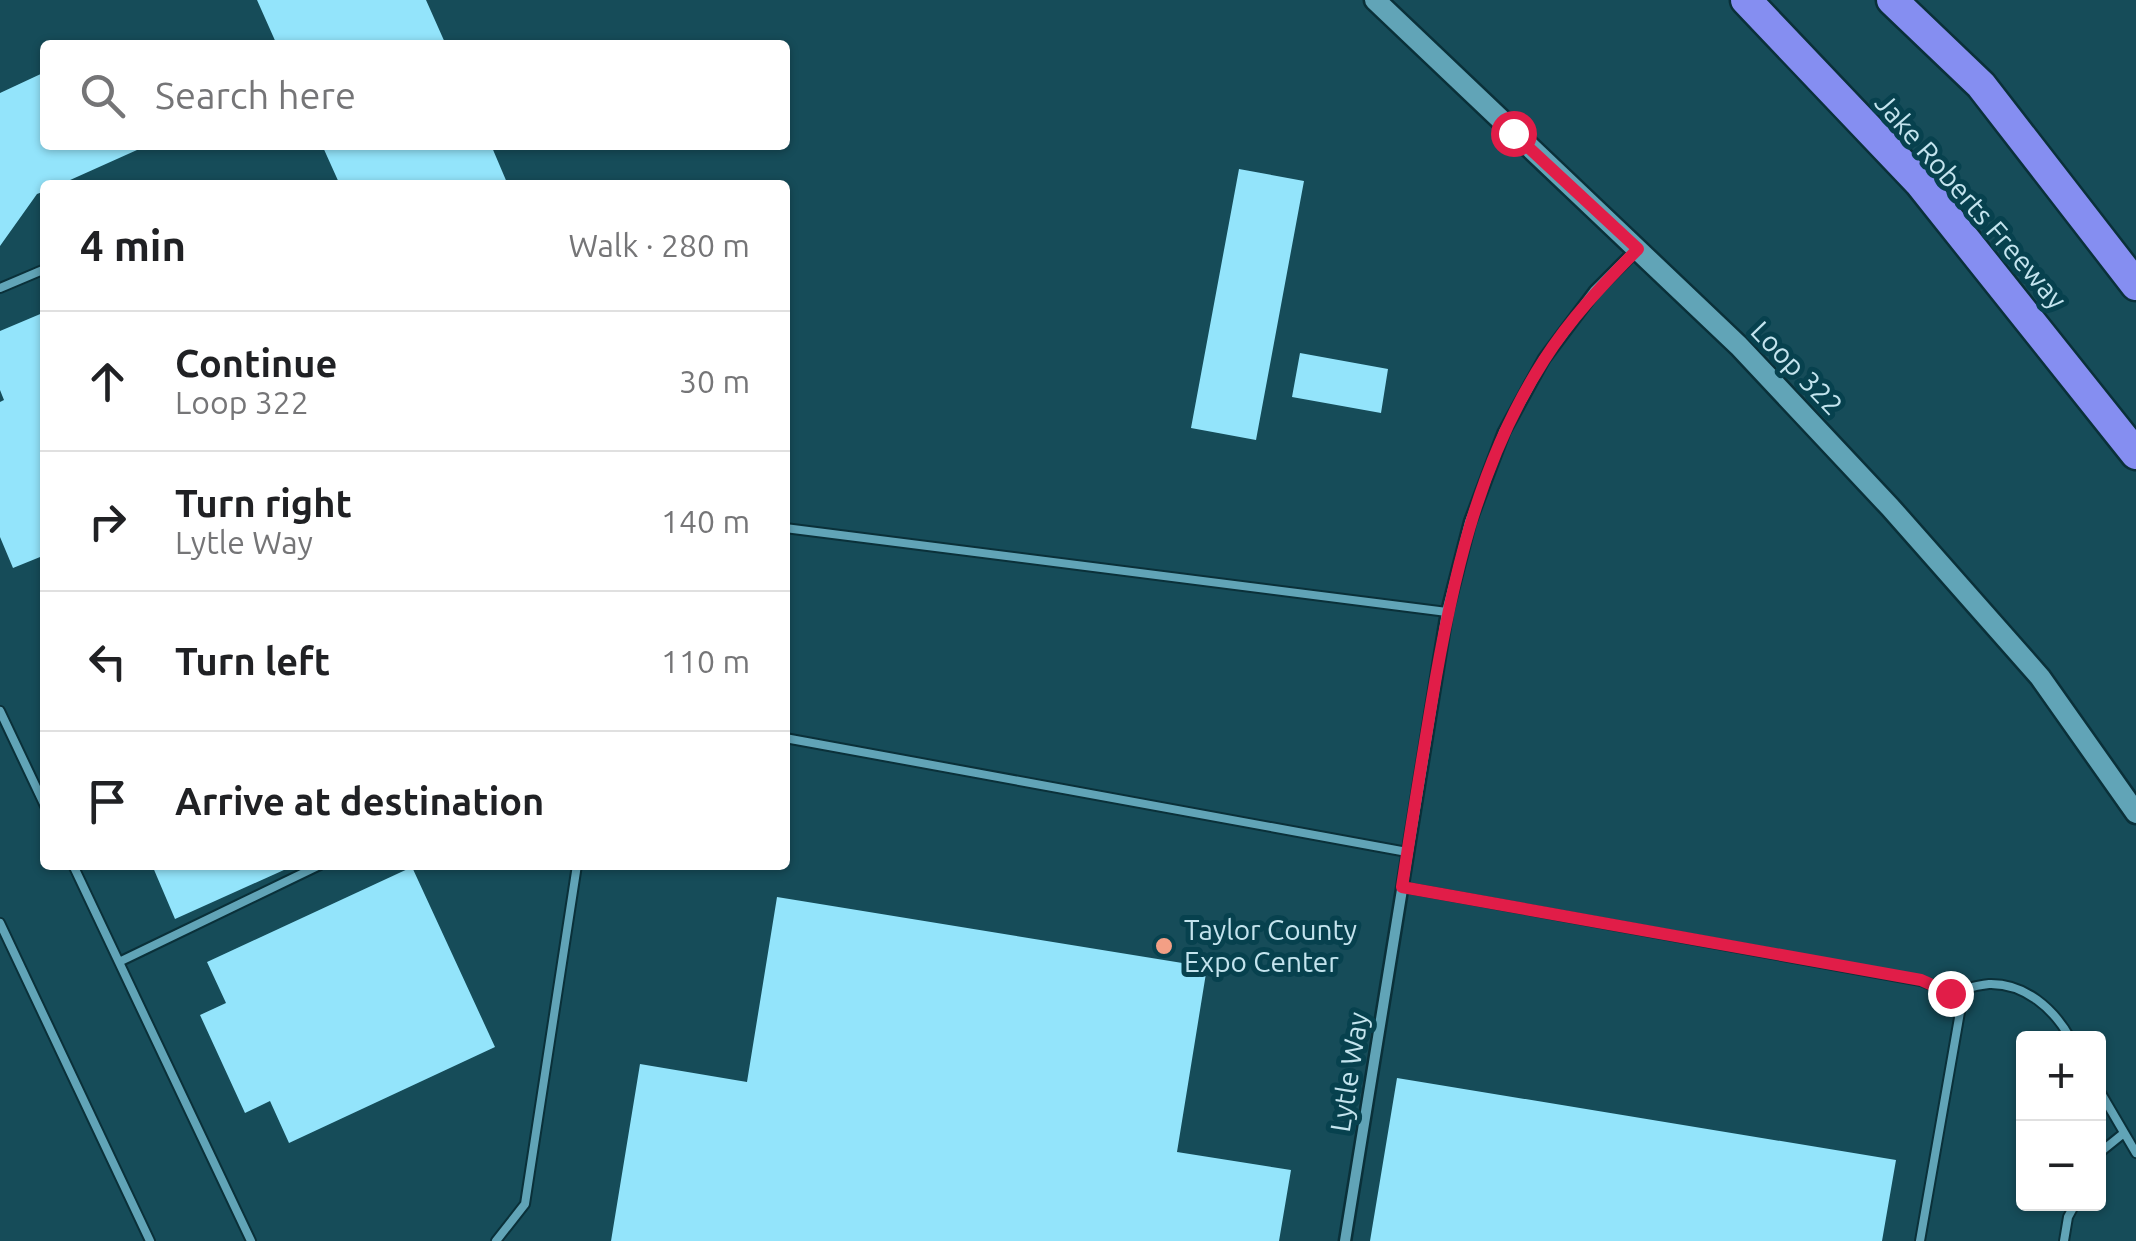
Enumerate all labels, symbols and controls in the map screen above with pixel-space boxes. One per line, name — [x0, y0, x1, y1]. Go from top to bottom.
search box — [40, 40, 790, 150]
icon: search — [75, 68, 130, 123]
text: Search here — [155, 74, 356, 116]
street label: Jake Roberts Freeway — [1870, 87, 2073, 315]
route start — [1491, 111, 1537, 157]
text: 4 min — [80, 222, 186, 269]
text: Walk · 280 m — [568, 227, 750, 263]
street label: Loop 322 — [1746, 315, 1849, 421]
text: Continue — [175, 342, 337, 384]
icon: ahead — [80, 354, 135, 409]
text: 30 m — [679, 363, 750, 399]
text: Loop 322 — [175, 384, 309, 420]
text: Turn right — [175, 482, 352, 524]
icon: right — [80, 494, 135, 549]
text: 140 m — [661, 503, 750, 539]
text: Lytle Way — [175, 524, 313, 560]
icon: left — [80, 634, 135, 689]
text: Turn left — [175, 640, 330, 682]
text: 110 m — [661, 643, 750, 679]
icon: arrive — [80, 774, 135, 829]
text: Arrive at destination — [175, 780, 544, 822]
place label: Taylor County Expo Center — [1184, 914, 1357, 977]
marker: Taylor County Expo Center — [1153, 935, 1175, 957]
route end — [1928, 971, 1974, 1017]
street label: Lytle Way — [1324, 1010, 1373, 1134]
map controls — [2016, 1031, 2106, 1211]
button: + — [2016, 1031, 2106, 1121]
button: − — [2016, 1121, 2106, 1211]

